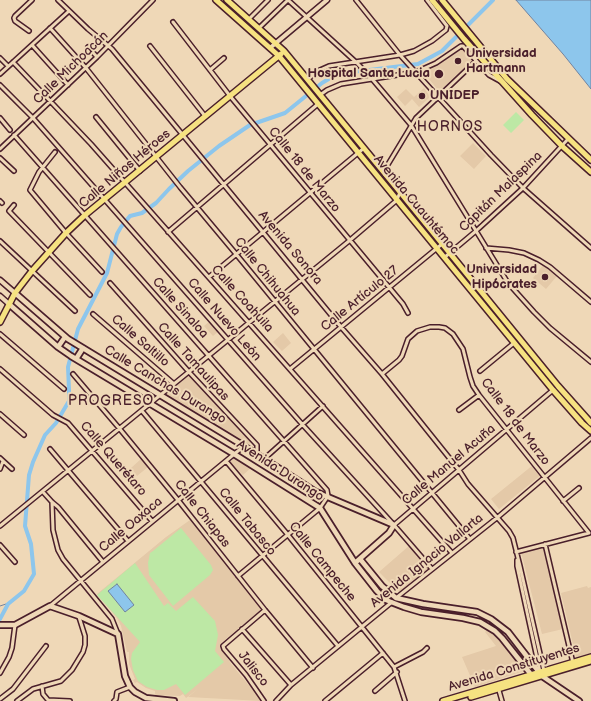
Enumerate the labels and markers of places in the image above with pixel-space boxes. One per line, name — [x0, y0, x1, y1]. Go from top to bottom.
place label: Universidad Hartmann — [466, 46, 537, 77]
marker: Universidad Hartmann — [453, 56, 463, 66]
place label: Hospital Santa Lucia — [308, 66, 430, 82]
marker: Hospital Santa Lucia — [433, 68, 445, 80]
place label: UNIDEP — [430, 88, 479, 104]
marker: UNIDEP — [417, 91, 427, 101]
place label: Universidad Hipócrates — [466, 262, 537, 293]
marker: Universidad Hipócrates — [540, 272, 550, 282]

